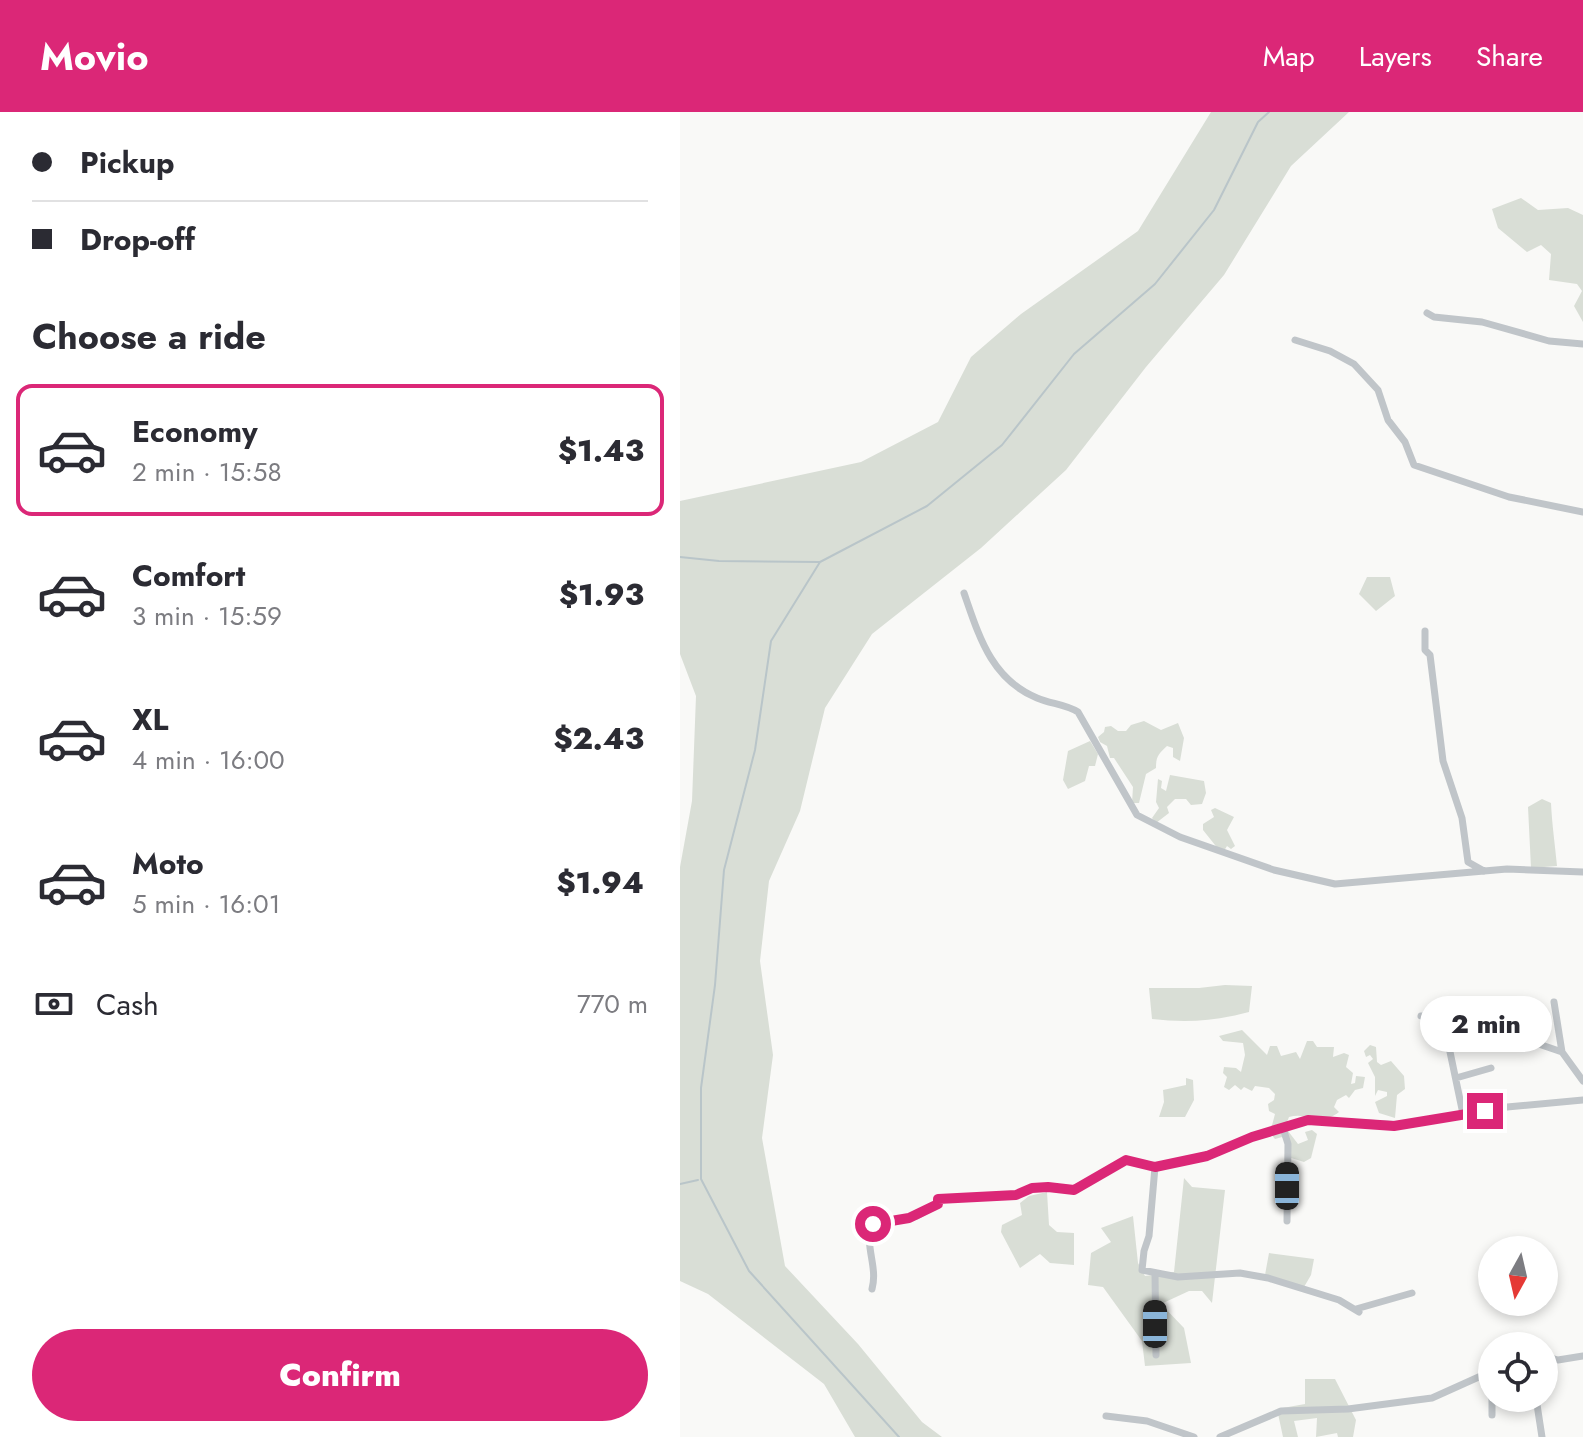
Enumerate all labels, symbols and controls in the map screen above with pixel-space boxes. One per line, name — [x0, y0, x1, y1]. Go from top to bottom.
text: Movio — [40, 29, 149, 84]
text: Map — [1263, 36, 1315, 77]
text: Layers — [1359, 36, 1432, 77]
text: Share — [1476, 36, 1543, 77]
text: Pickup — [80, 141, 175, 184]
text: Drop-off — [80, 218, 195, 261]
text: Choose a ride — [32, 310, 266, 362]
text: Economy — [132, 410, 258, 453]
icon: car — [36, 414, 108, 486]
text: $1.43 — [558, 429, 644, 472]
text: 2 min · 15:58 — [132, 453, 282, 491]
text: Comfort — [132, 554, 245, 597]
icon: car — [36, 558, 108, 630]
text: $1.93 — [559, 573, 644, 616]
text: 3 min · 15:59 — [132, 597, 282, 635]
text: XL — [132, 698, 168, 741]
icon: car — [36, 702, 108, 774]
text: $2.43 — [553, 717, 644, 760]
text: 4 min · 16:00 — [132, 741, 285, 779]
text: Moto — [132, 842, 204, 885]
icon: car — [36, 846, 108, 918]
text: $1.94 — [556, 861, 644, 904]
text: 5 min · 16:01 — [132, 885, 280, 923]
icon: cash — [32, 982, 76, 1026]
text: Cash — [96, 983, 159, 1026]
text: 770 m — [577, 985, 648, 1023]
callout: 2 min — [1419, 995, 1551, 1051]
text: 2 min — [1451, 1005, 1521, 1043]
route end — [1467, 1093, 1503, 1129]
car — [1275, 1162, 1299, 1210]
route start — [855, 1206, 891, 1242]
north arrow — [1478, 1236, 1558, 1316]
map controls — [1478, 1236, 1558, 1412]
car — [1143, 1300, 1167, 1348]
button: Confirm — [32, 1329, 648, 1421]
button: locate — [1478, 1332, 1558, 1412]

